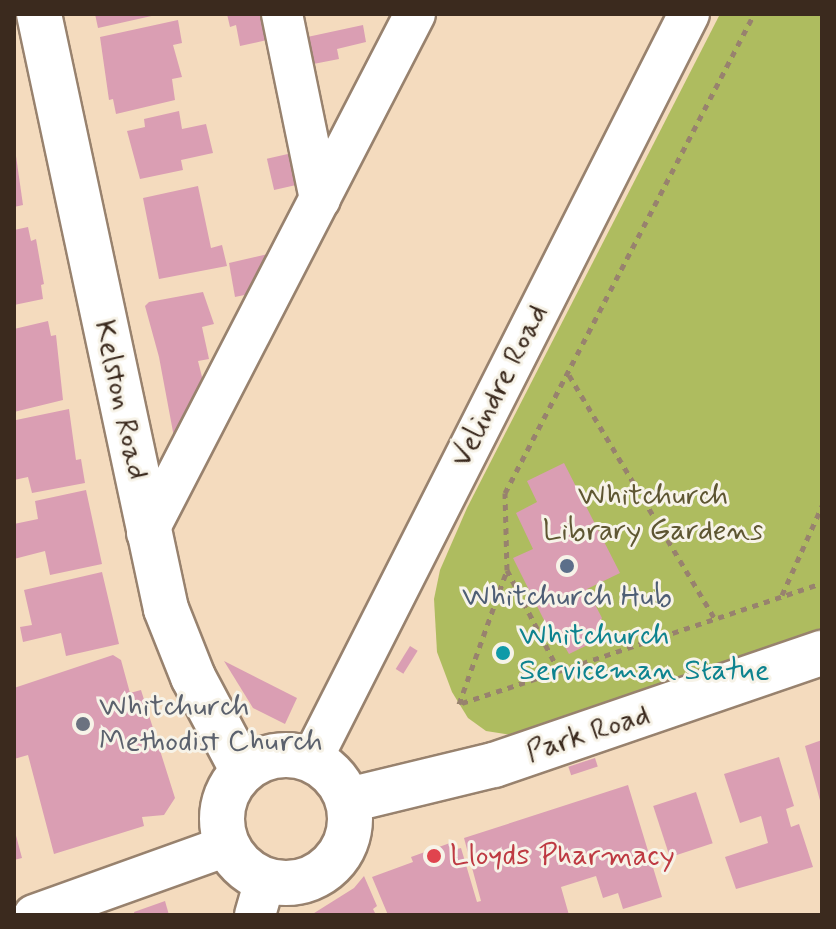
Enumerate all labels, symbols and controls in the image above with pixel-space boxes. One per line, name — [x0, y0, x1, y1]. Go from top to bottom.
street label: Velindre Road — [444, 300, 556, 472]
street label: Kelston Road — [86, 318, 154, 482]
park label: Whitchurch Library Gardens — [548, 478, 758, 548]
marker: Whitchurch Hub — [558, 557, 576, 575]
place label: Whitchurch Hub — [462, 579, 672, 615]
place label: Whitchurch Serviceman Statue — [519, 618, 769, 688]
marker: Whitchurch Serviceman Statue — [494, 644, 512, 662]
place label: Whitchurch Methodist Church — [99, 689, 323, 760]
street label: Park Road — [522, 697, 654, 771]
marker: Whitchurch Methodist Church — [74, 715, 92, 733]
place label: Lloyds Pharmacy — [450, 838, 666, 874]
marker: Lloyds Pharmacy — [425, 847, 443, 865]

